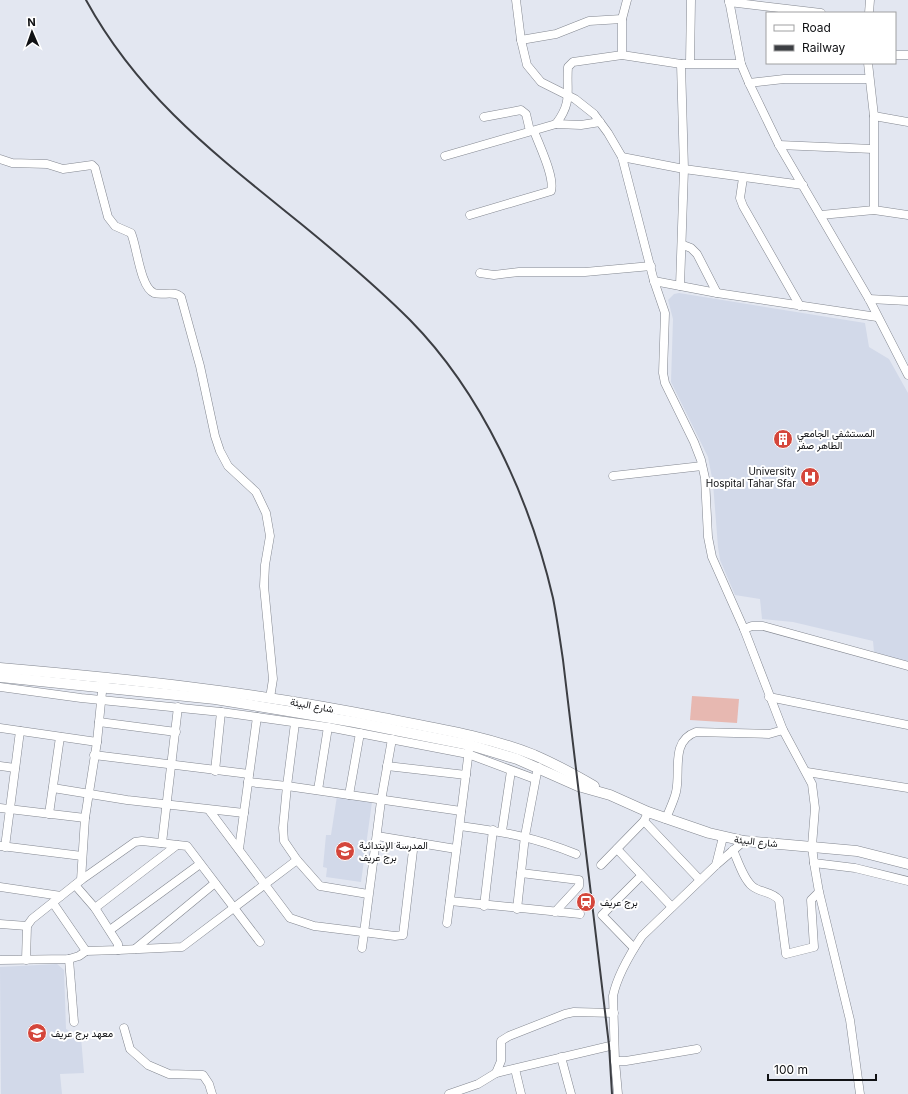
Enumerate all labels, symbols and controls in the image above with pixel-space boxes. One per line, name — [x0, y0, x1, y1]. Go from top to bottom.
north arrow — [12, 12, 52, 52]
legend — [766, 12, 896, 64]
text: N — [27, 15, 36, 29]
text: Road — [802, 20, 831, 35]
text: Railway — [802, 40, 846, 55]
place label: المستشفى الجامعي الطاهر صفر — [796, 427, 875, 452]
building icon: المستشفى الجامعي الطاهر صفر — [772, 428, 794, 450]
place label: University Hospital Tahar Sfar — [706, 465, 796, 489]
hospital icon: University Hospital Tahar Sfar — [799, 466, 821, 488]
street label: شارع البيئة — [289, 695, 335, 716]
street label: شارع البيئة — [733, 833, 779, 850]
place label: المدرسة الإبتدائية برج عريف — [359, 839, 428, 864]
school or university icon: المدرسة الإبتدائية برج عريف — [334, 840, 356, 862]
station icon: برج عريف — [575, 891, 597, 913]
place label: برج عريف — [600, 896, 638, 909]
school or university icon: معهد برج عريف — [26, 1022, 48, 1044]
place label: معهد برج عريف — [51, 1027, 113, 1040]
scale bar — [768, 1056, 876, 1082]
text: 100 m — [774, 1062, 808, 1077]

